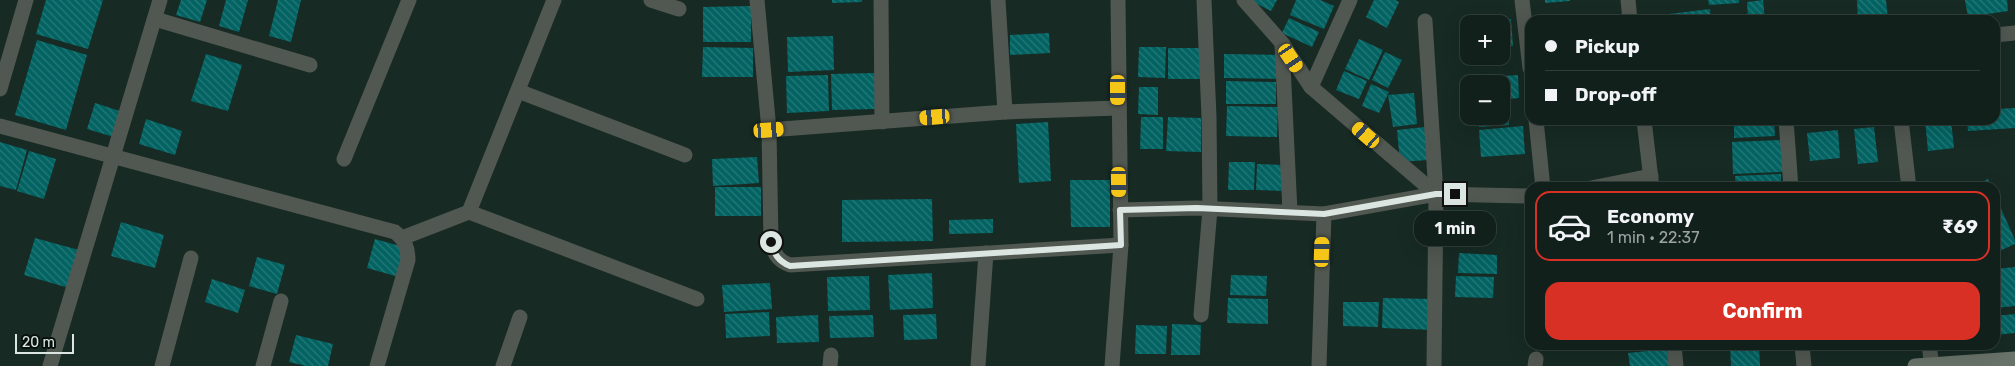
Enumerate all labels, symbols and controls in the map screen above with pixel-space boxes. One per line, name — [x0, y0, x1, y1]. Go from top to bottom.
map controls — [1460, 15, 1510, 125]
button: + — [1460, 15, 1510, 65]
text: Pickup — [1575, 35, 1640, 58]
car — [1276, 41, 1305, 75]
car — [1110, 75, 1125, 105]
button: − — [1460, 75, 1510, 125]
text: Drop-off — [1575, 83, 1657, 106]
car — [919, 108, 950, 126]
car — [1349, 119, 1382, 151]
car — [753, 121, 784, 139]
car — [1111, 167, 1126, 197]
route end — [1444, 183, 1466, 205]
icon: car — [1547, 204, 1592, 249]
text: Economy — [1607, 205, 1694, 228]
callout: 1 min — [1414, 212, 1496, 246]
text: ₹69 — [1942, 215, 1978, 238]
text: 1 min — [1435, 219, 1475, 238]
text: 1 min · 22:37 — [1607, 228, 1699, 247]
route start — [760, 231, 782, 253]
car — [1313, 237, 1330, 267]
button: Confirm — [1545, 282, 1980, 340]
scale bar — [15, 331, 74, 354]
text: 20 m — [22, 334, 55, 351]

